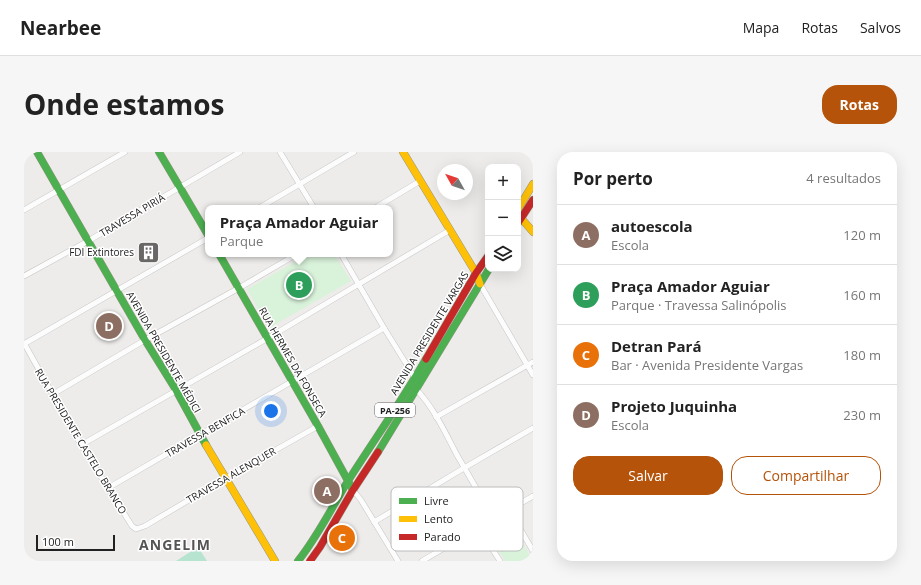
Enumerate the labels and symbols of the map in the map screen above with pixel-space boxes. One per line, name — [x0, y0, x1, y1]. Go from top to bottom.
north arrow — [437, 164, 473, 200]
street label: TRAVESSA PIRIÁ — [97, 190, 168, 240]
building icon: FDI Extintores — [136, 239, 162, 265]
place label: FDI Extintores — [69, 245, 134, 259]
street label: AVENIDA PRESIDENTE VARGAS — [386, 269, 472, 397]
pin: B — [286, 270, 312, 300]
street label: AVENIDA PRESIDENTE MÉDICI — [123, 289, 205, 415]
street label: RUA HERMES DA FONSECA — [256, 305, 331, 420]
pin: D — [96, 311, 122, 341]
street label: RUA PRESIDENTE CASTELO BRANCO — [32, 366, 130, 517]
your location — [261, 401, 281, 421]
street label: TRAVESSA BENFICA — [163, 403, 248, 460]
road number: PA-256 — [375, 403, 415, 417]
street label: TRAVESSA ALENQUER — [184, 444, 278, 506]
pin: A — [314, 476, 340, 506]
legend — [391, 487, 523, 551]
text: Livre — [424, 493, 449, 508]
text: Lento — [424, 511, 454, 526]
pin: C — [329, 523, 355, 553]
text: Parado — [424, 529, 461, 544]
scale bar — [36, 533, 115, 552]
district label: ANGELIM — [139, 535, 211, 554]

